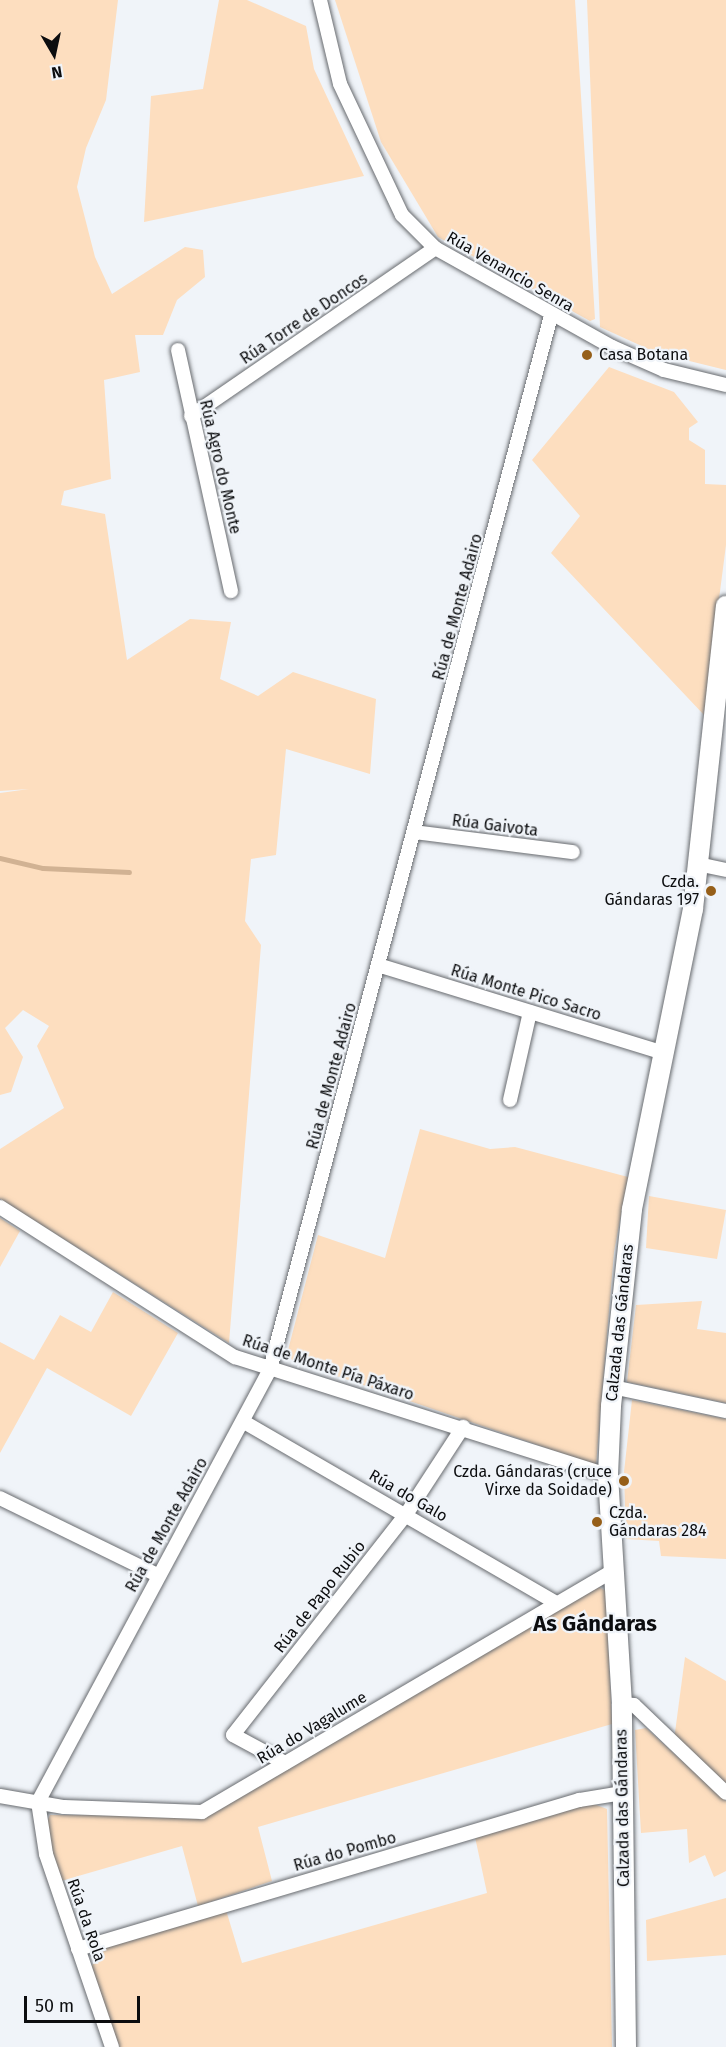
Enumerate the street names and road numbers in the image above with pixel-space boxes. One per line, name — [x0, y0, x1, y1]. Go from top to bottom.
street label: Rúa Venancio Senra — [443, 228, 577, 316]
street label: Rúa Torre de Doncos — [237, 269, 371, 369]
street label: Rúa Agro do Monte — [195, 398, 245, 536]
street label: Rúa de Monte Adairo — [429, 532, 487, 682]
street label: Rúa Gaivota — [451, 811, 539, 841]
street label: Rúa Monte Pico Sacro — [448, 961, 604, 1025]
street label: Rúa de Monte Adairo — [303, 1001, 361, 1151]
street label: Calzada das Gándaras — [602, 1243, 638, 1403]
street label: Rúa de Monte Pía Páxaro — [240, 1331, 416, 1405]
street label: Rúa de Monte Adairo — [122, 1454, 212, 1596]
street label: Rúa do Galo — [365, 1466, 451, 1526]
street label: Rúa de Papo Rubio — [270, 1537, 370, 1657]
street label: Rúa do Vagalume — [254, 1688, 370, 1768]
street label: Calzada das Gándaras — [612, 1729, 634, 1887]
street label: Rúa do Pombo — [291, 1828, 399, 1876]
street label: Rúa da Rola — [63, 1876, 109, 1964]

